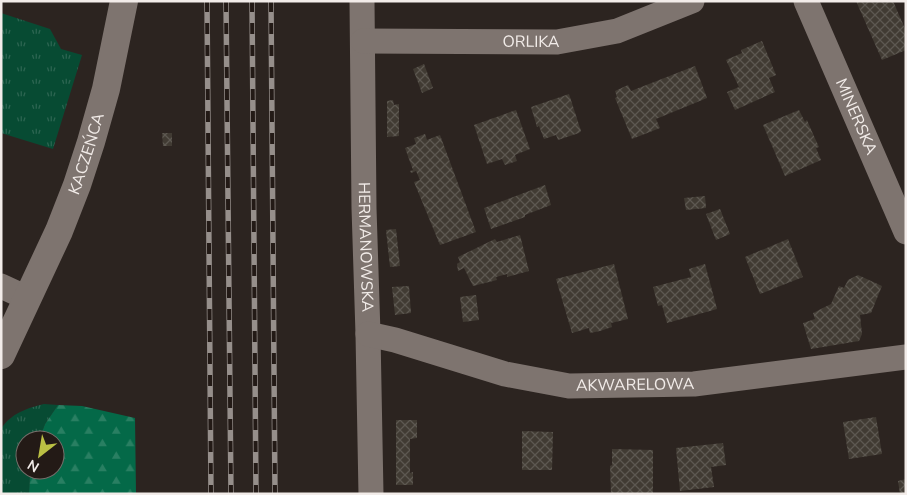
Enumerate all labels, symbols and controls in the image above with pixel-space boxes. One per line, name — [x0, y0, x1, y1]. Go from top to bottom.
street label: ORLIKA — [502, 31, 560, 53]
street label: MINERSKA — [830, 75, 882, 158]
street label: KACZEŃCA — [63, 110, 110, 198]
street label: HERMANOWSKA — [353, 182, 378, 313]
street label: AKWARELOWA — [576, 373, 695, 397]
north arrow — [15, 430, 65, 480]
text: N — [24, 455, 43, 477]

